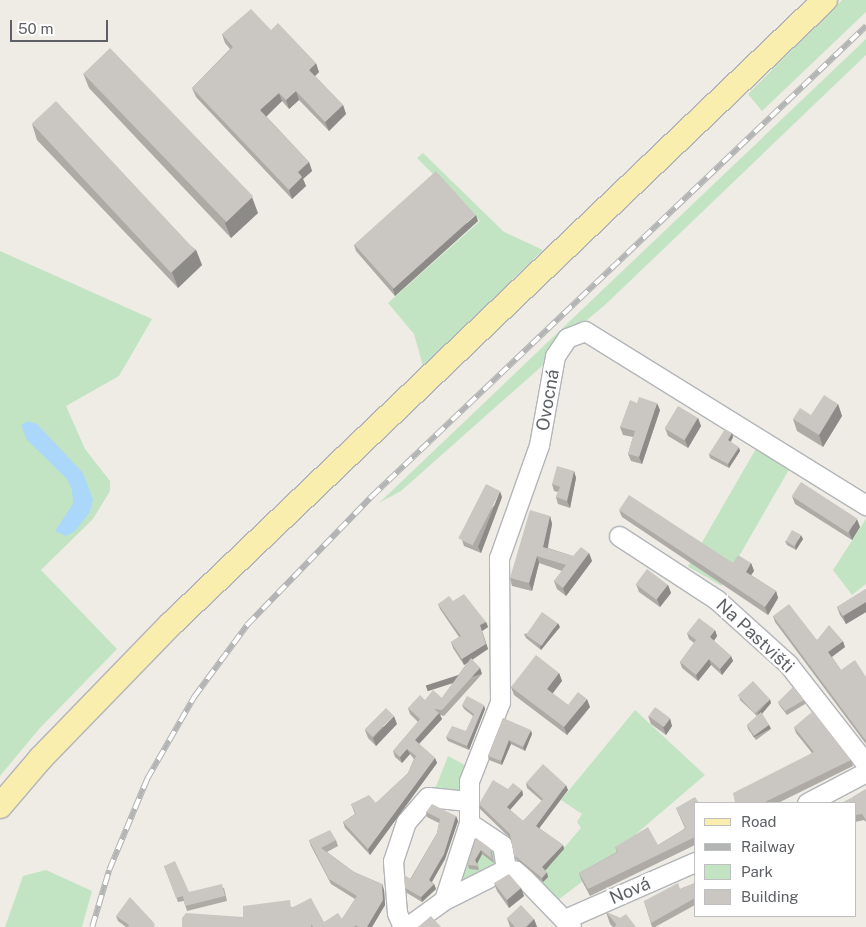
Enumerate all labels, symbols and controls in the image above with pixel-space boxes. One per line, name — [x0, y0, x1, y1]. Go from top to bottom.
scale bar — [12, 10, 110, 42]
text: 50 m — [18, 20, 53, 37]
street label: Ovocná — [532, 367, 564, 433]
street label: Na Pastvišti — [712, 594, 798, 678]
legend — [694, 802, 856, 917]
text: Road — [741, 813, 777, 830]
text: Railway — [741, 838, 795, 855]
text: Park — [741, 863, 773, 880]
street label: Nová — [606, 873, 654, 909]
text: Building — [741, 888, 799, 905]

